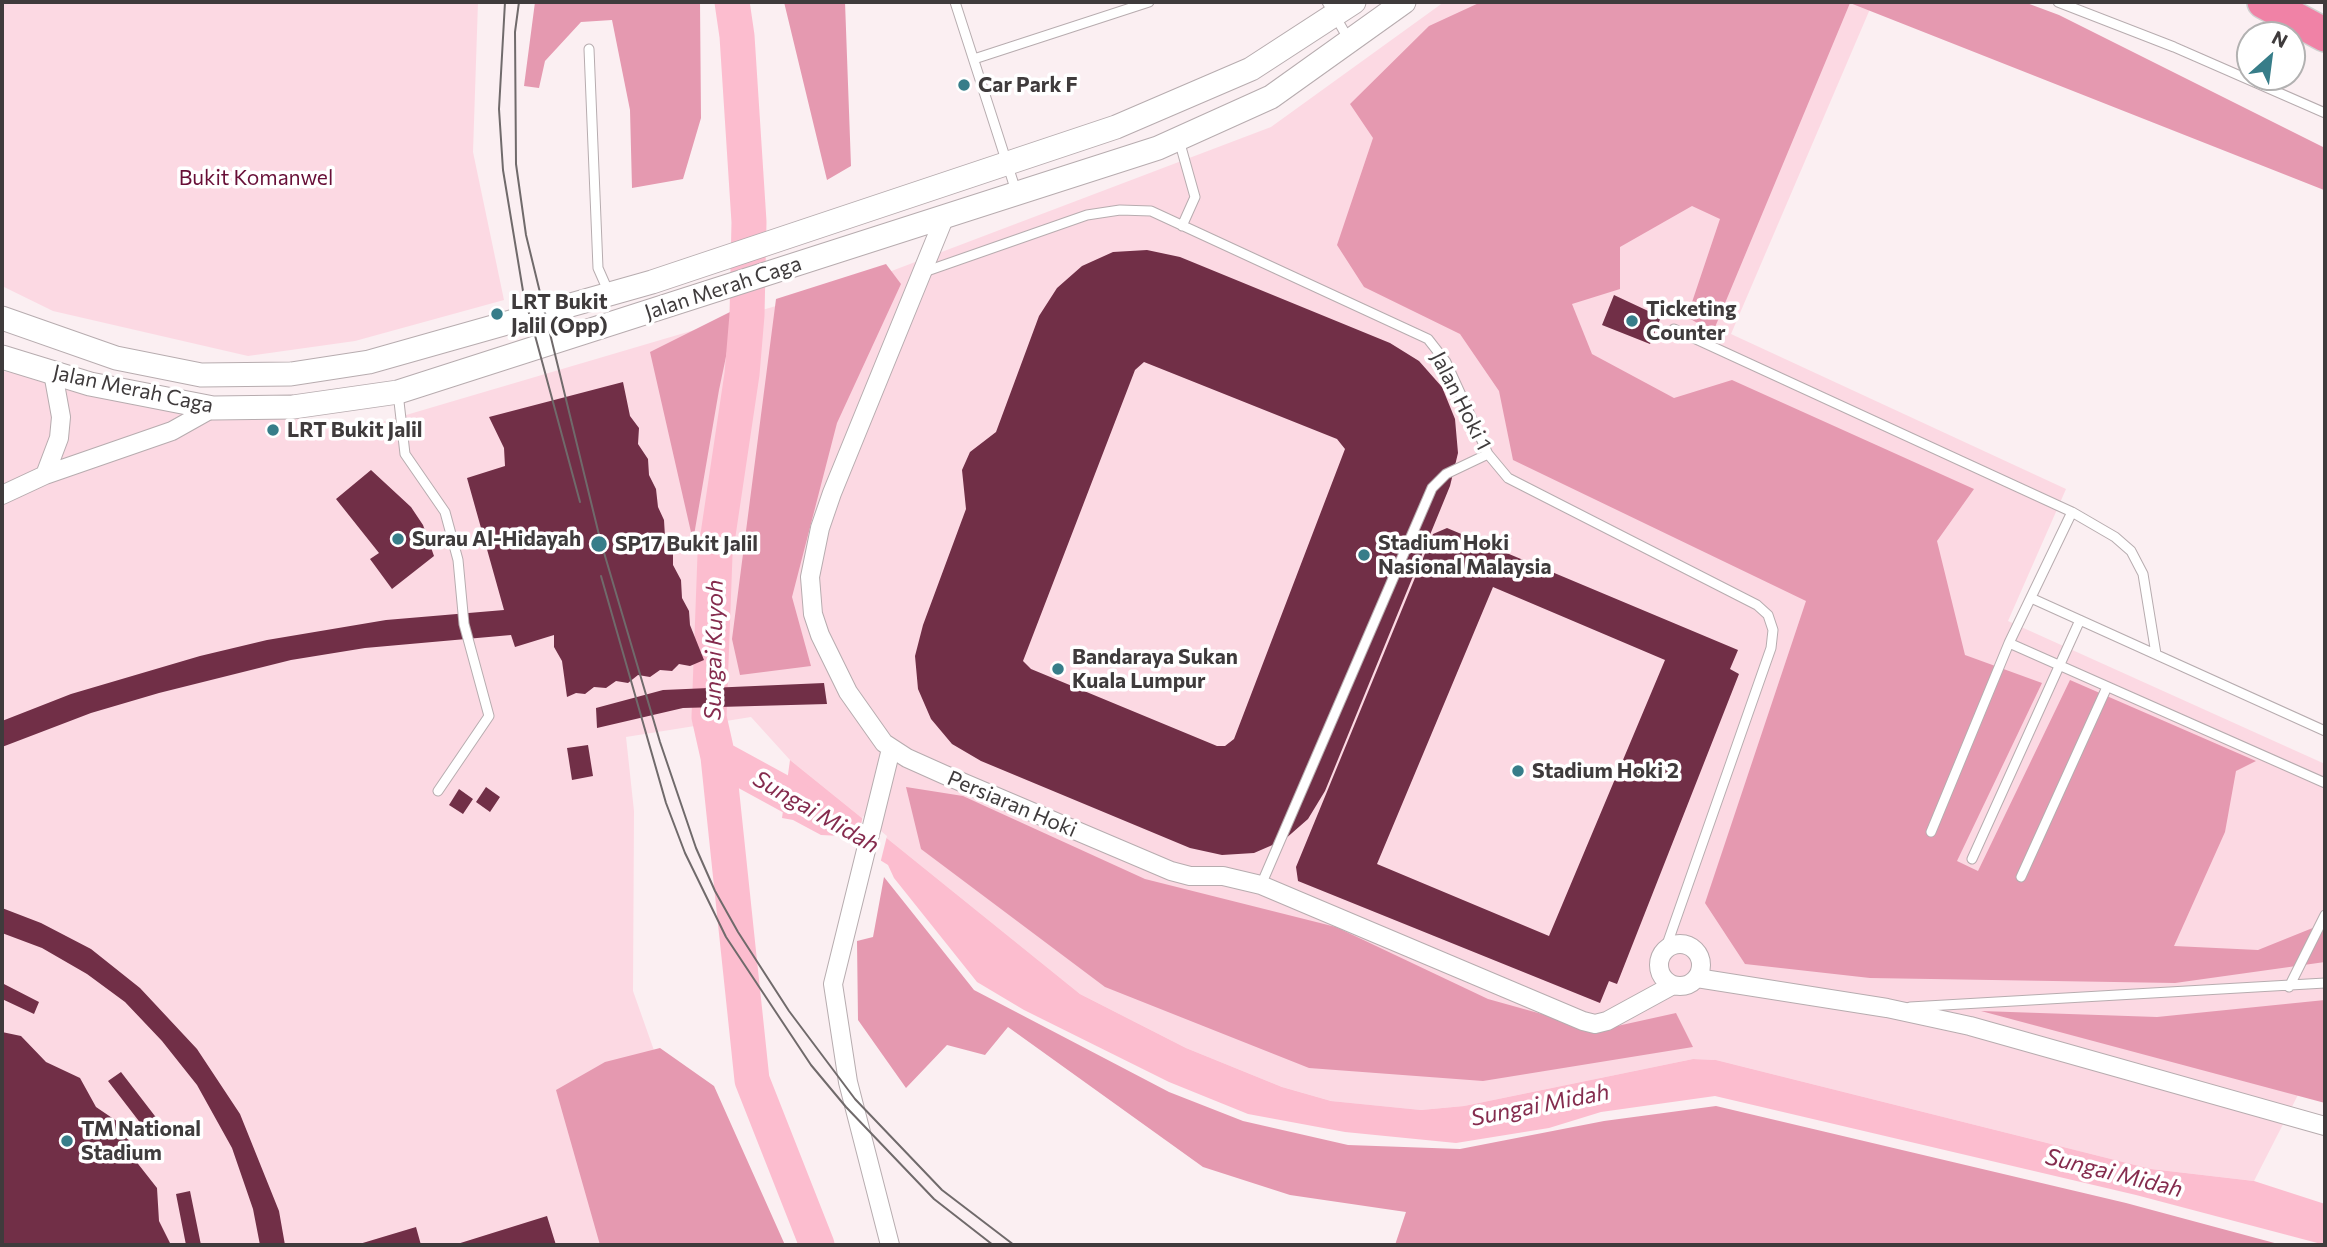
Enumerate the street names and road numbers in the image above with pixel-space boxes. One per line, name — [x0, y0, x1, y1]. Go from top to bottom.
street label: Jalan Merah Caga — [641, 251, 805, 325]
street label: Jalan Hoki 1 — [1425, 347, 1497, 455]
street label: Jalan Merah Caga — [50, 360, 216, 418]
street label: Persiaran Hoki — [943, 765, 1081, 843]

